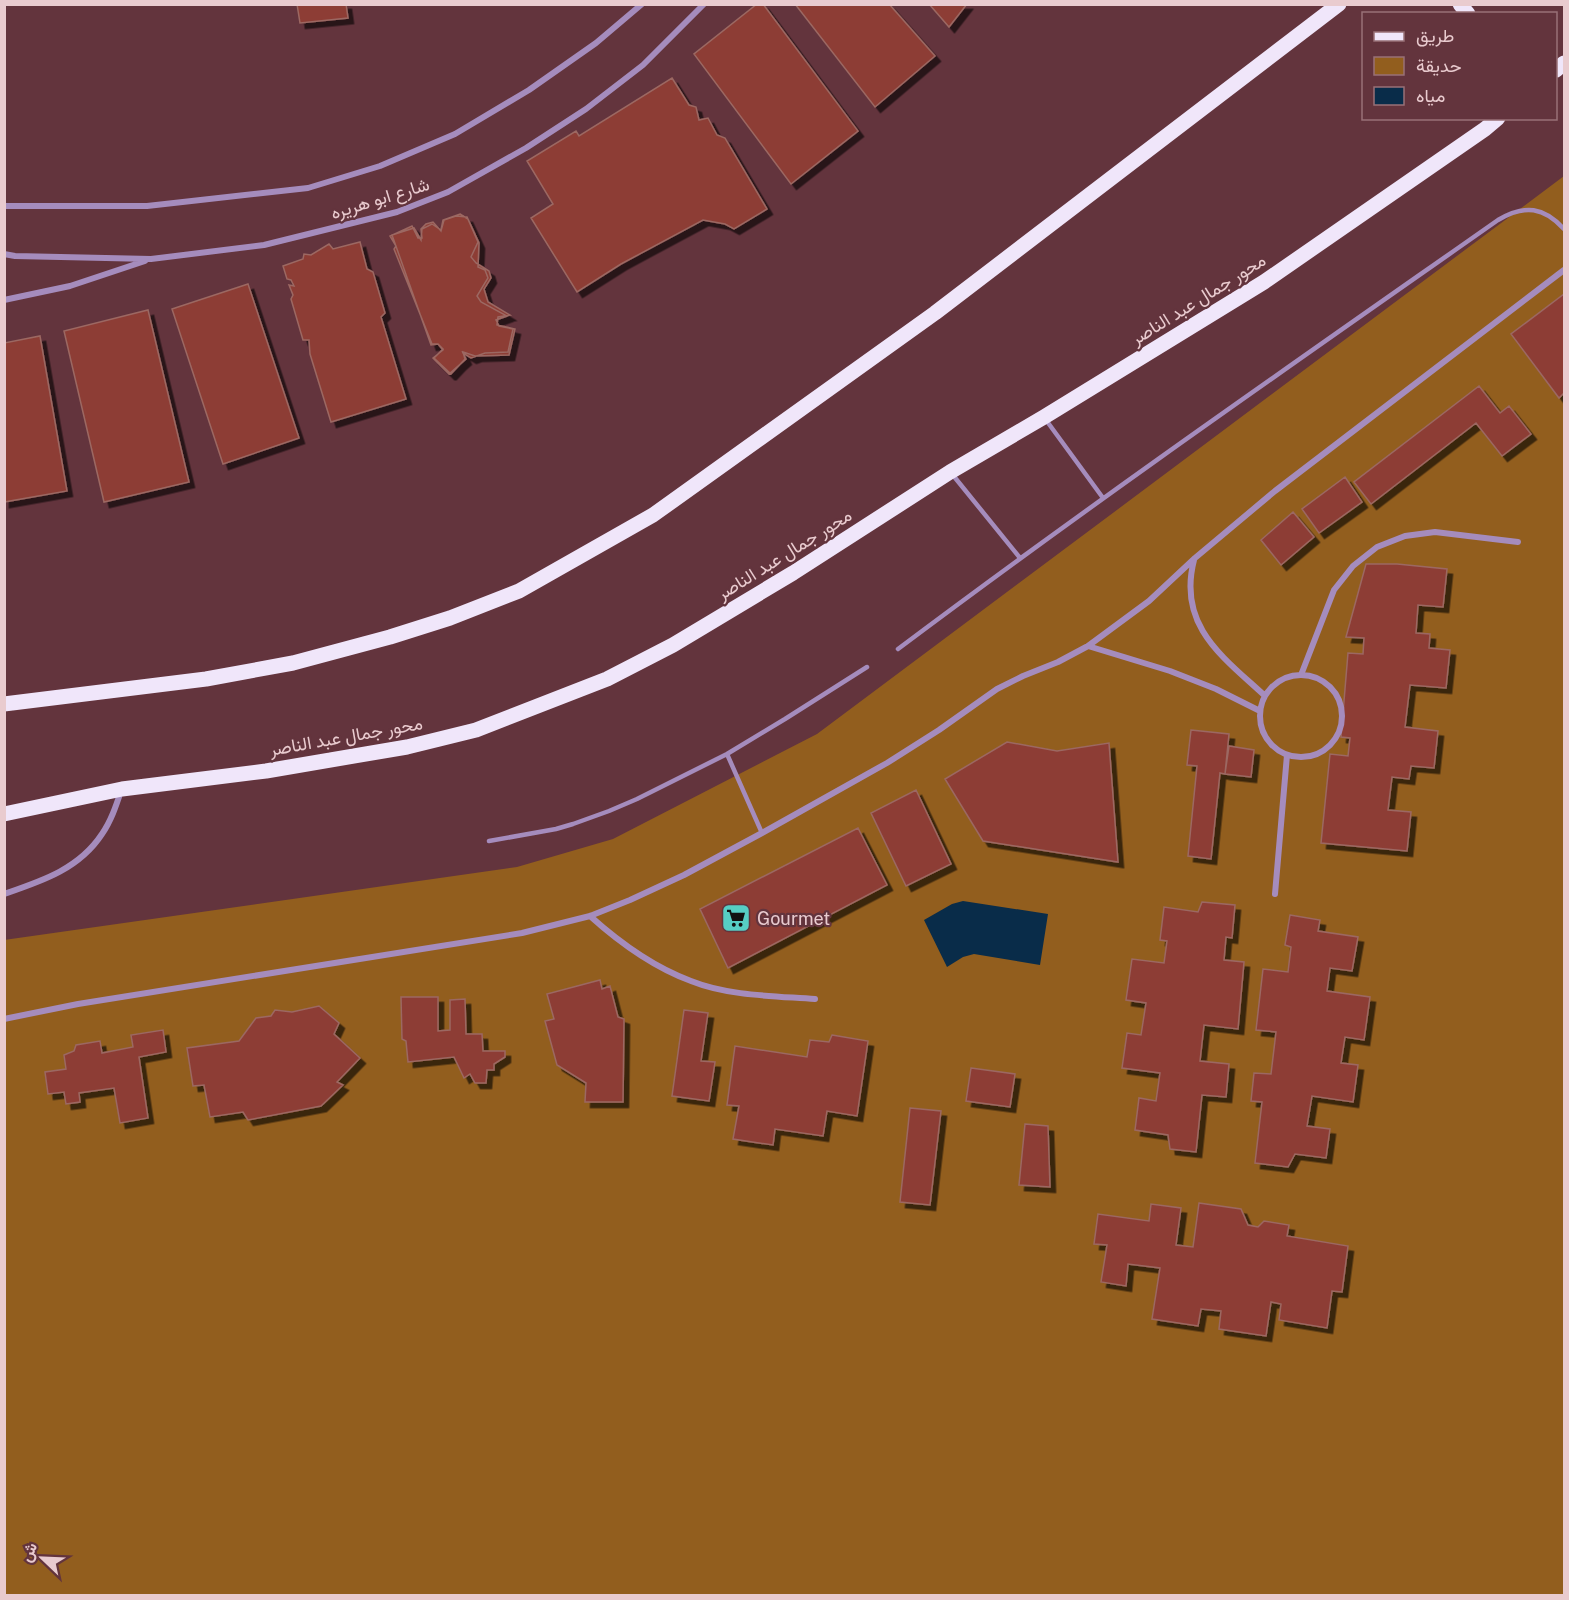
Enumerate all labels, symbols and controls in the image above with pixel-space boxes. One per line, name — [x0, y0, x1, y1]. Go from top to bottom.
legend — [1362, 12, 1557, 120]
text: طريق — [1416, 25, 1454, 47]
text: حديقة — [1416, 55, 1462, 76]
text: مياه — [1416, 85, 1445, 106]
street label: شارع ابو هريره — [328, 173, 432, 225]
street label: محور جمال عبد الناصر — [1126, 249, 1270, 350]
street label: محور جمال عبد الناصر — [712, 504, 856, 605]
street label: محور جمال عبد الناصر — [267, 712, 424, 761]
supermarket icon: Gourmet — [720, 902, 752, 934]
place label: Gourmet — [757, 908, 830, 929]
north arrow — [12, 1528, 72, 1588]
text: ش — [16, 1540, 41, 1565]

